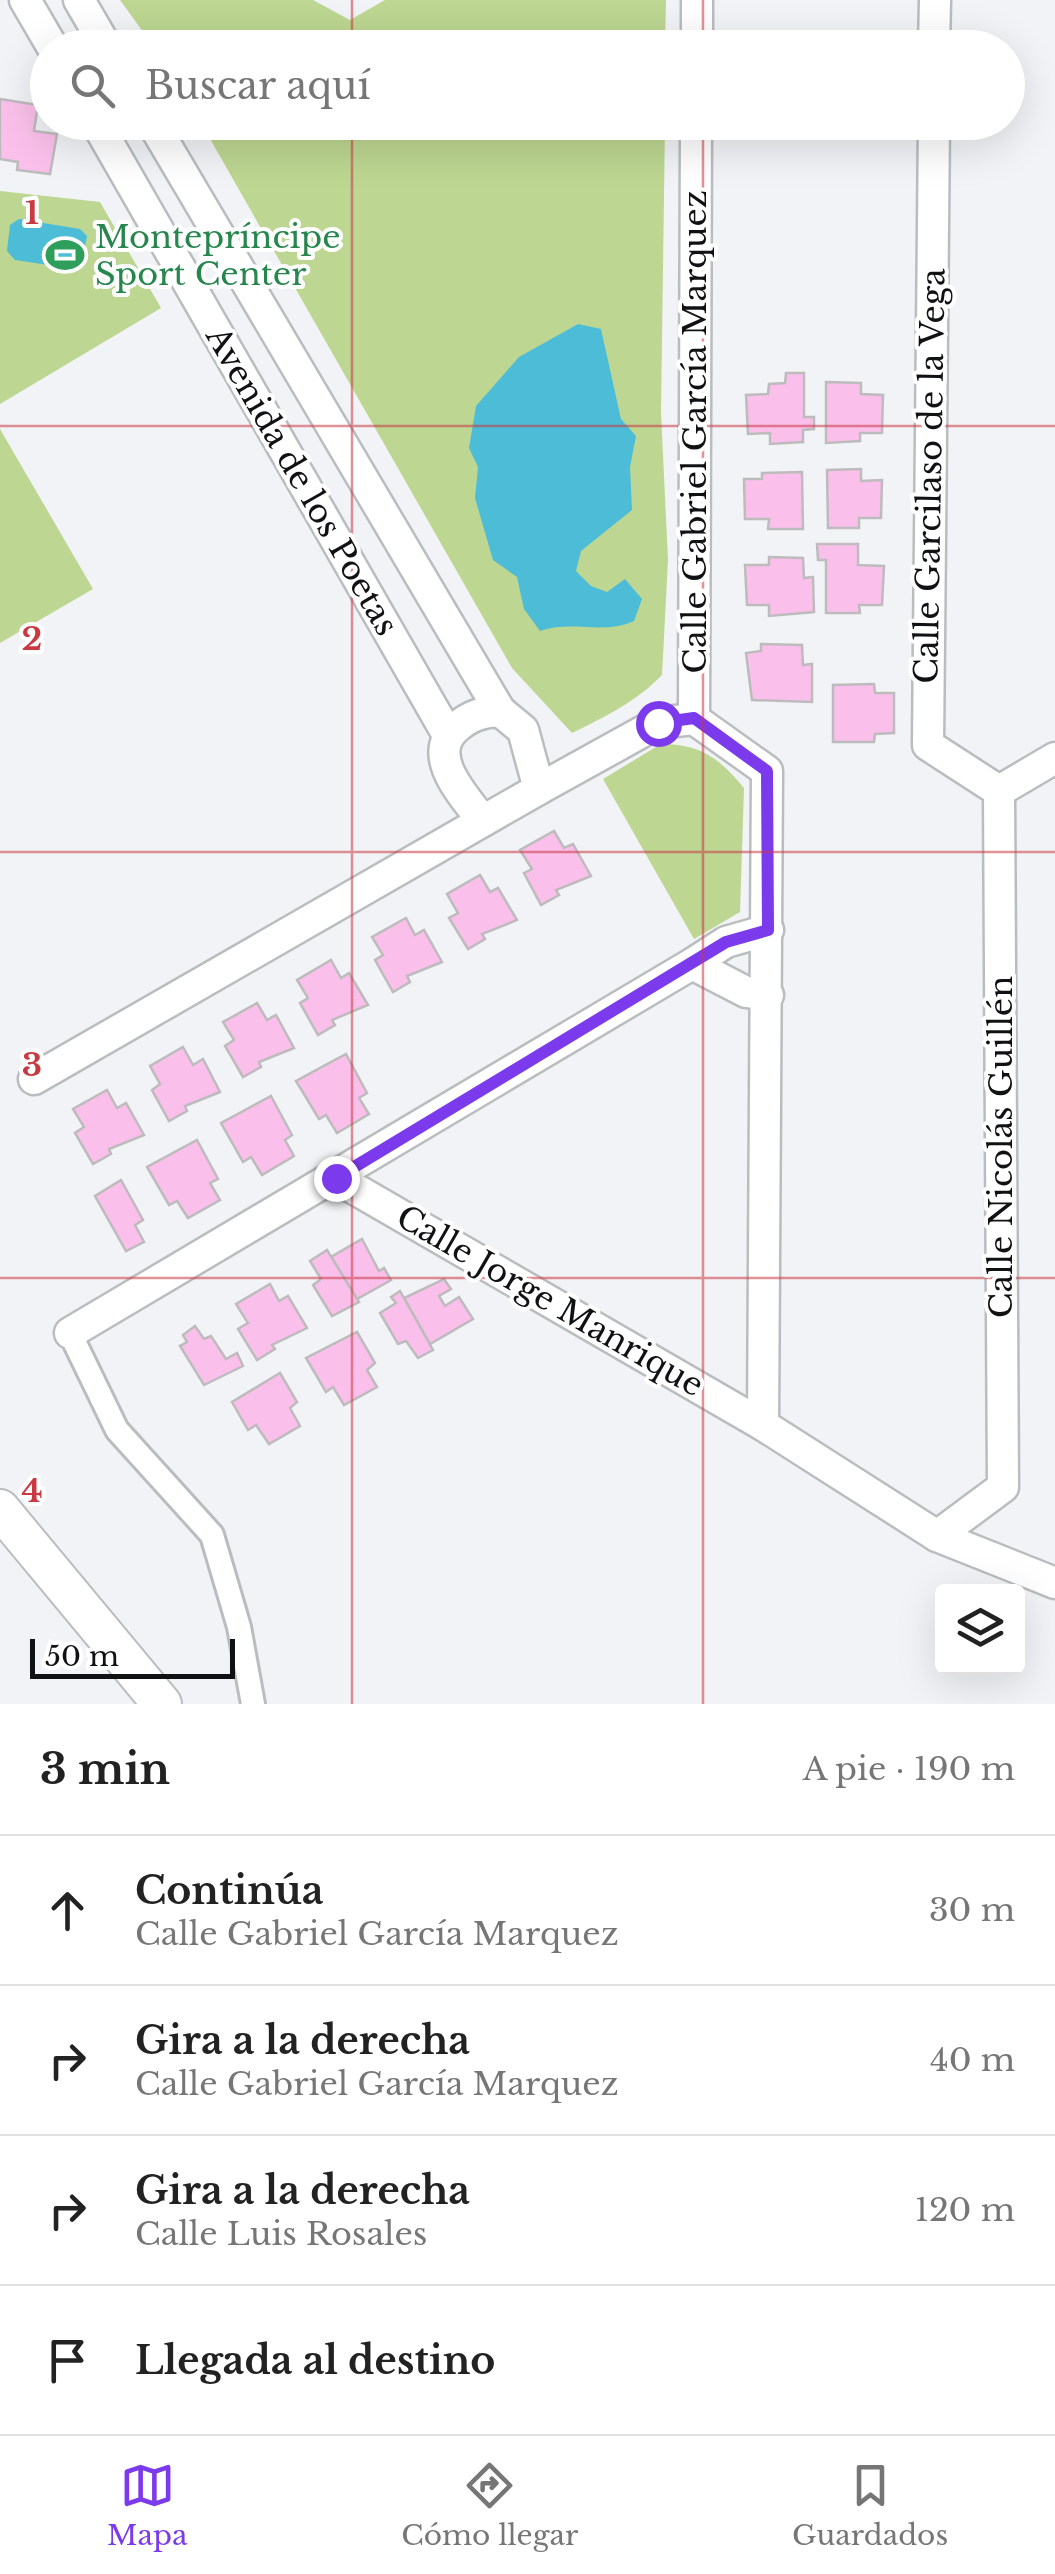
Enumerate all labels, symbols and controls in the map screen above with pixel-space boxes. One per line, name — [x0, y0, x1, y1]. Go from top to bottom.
search box — [30, 30, 1025, 140]
icon: search — [65, 58, 120, 113]
text: Buscar aquí — [145, 62, 370, 109]
street label: Calle Gabriel García Marquez — [675, 190, 715, 674]
text: 1 — [25, 193, 39, 233]
place label: Montepríncipe Sport Center — [95, 217, 341, 294]
sports icon: Montepríncipe Sport Center — [44, 234, 86, 276]
street label: Calle Garcilaso de la Vega — [906, 268, 954, 684]
street label: Avenida de los Poetas — [197, 319, 407, 643]
text: 2 — [22, 619, 42, 659]
route start — [636, 701, 682, 747]
street label: Calle Nicolás Guillén — [981, 976, 1021, 1318]
text: 3 — [22, 1045, 42, 1085]
route end — [314, 1156, 360, 1202]
street label: Calle Jorge Manrique — [389, 1197, 711, 1405]
text: 4 — [21, 1471, 43, 1511]
map controls — [935, 1584, 1025, 1674]
button: layers — [935, 1584, 1025, 1674]
scale bar — [30, 1634, 235, 1678]
text: 50 m — [45, 1639, 119, 1674]
text: 3 min — [40, 1743, 170, 1795]
text: A pie · 190 m — [803, 1749, 1015, 1789]
text: Continúa — [135, 1867, 324, 1914]
icon: ahead — [40, 1883, 95, 1938]
text: 30 m — [929, 1890, 1015, 1930]
text: Calle Gabriel García Marquez — [135, 1914, 618, 1954]
text: Gira a la derecha — [135, 2017, 470, 2064]
icon: right — [40, 2033, 95, 2088]
text: 40 m — [930, 2040, 1015, 2080]
text: Calle Gabriel García Marquez — [135, 2064, 618, 2104]
text: Gira a la derecha — [135, 2167, 470, 2214]
icon: right — [40, 2183, 95, 2238]
text: 120 m — [915, 2190, 1015, 2230]
text: Calle Luis Rosales — [135, 2214, 427, 2254]
icon: arrive — [40, 2333, 95, 2388]
text: Llegada al destino — [135, 2337, 495, 2384]
tab: Mapa — [107, 2458, 187, 2553]
tab: Cómo llegar — [401, 2458, 578, 2553]
tab: Guardados — [792, 2458, 948, 2553]

